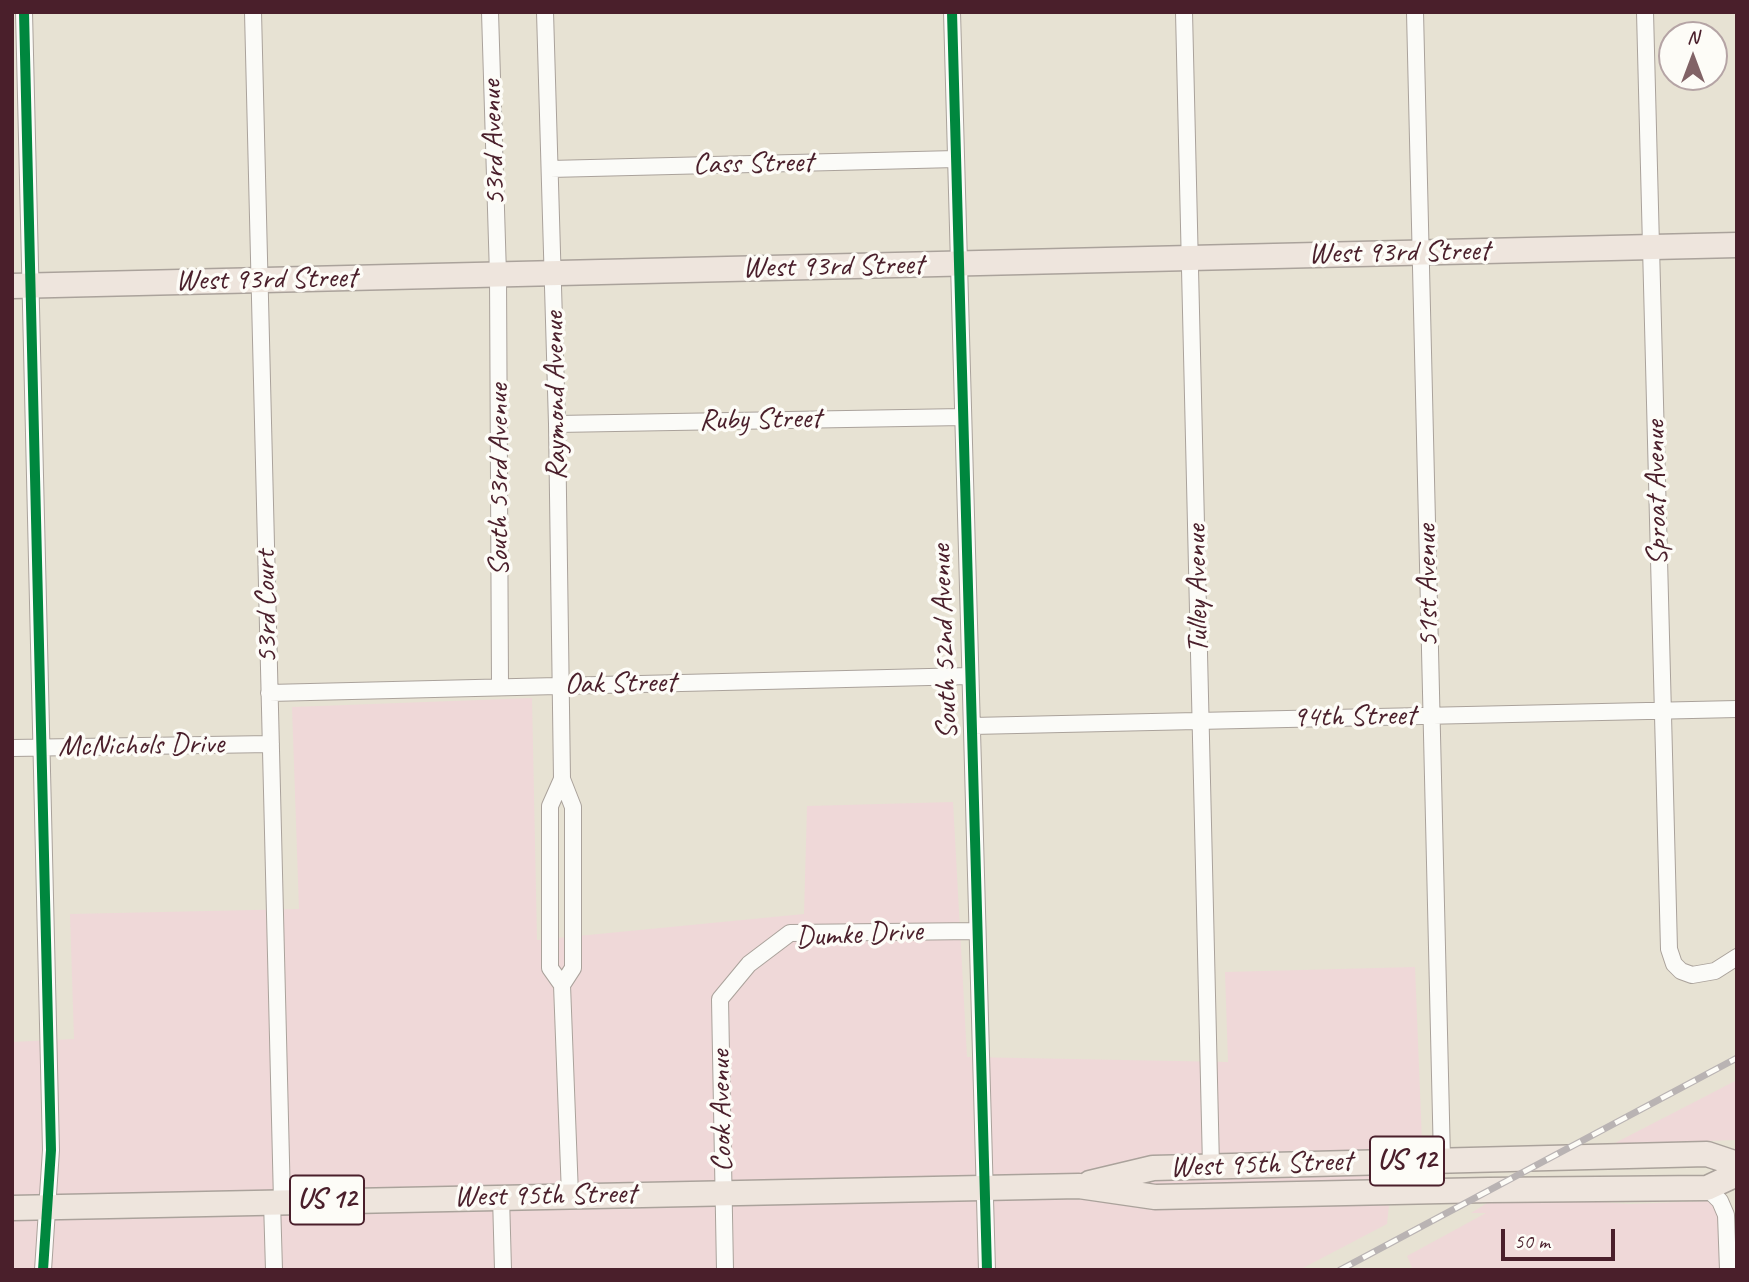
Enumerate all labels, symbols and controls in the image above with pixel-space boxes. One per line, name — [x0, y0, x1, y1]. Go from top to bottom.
north arrow — [1658, 21, 1728, 91]
text: N — [1687, 25, 1699, 49]
street label: 53rd Avenue — [474, 80, 514, 206]
street label: Cass Street — [693, 145, 813, 183]
street label: West 93rd Street — [1308, 233, 1490, 273]
street label: West 93rd Street — [742, 247, 924, 287]
street label: West 93rd Street — [175, 260, 357, 300]
street label: Raymond Avenue — [537, 311, 575, 481]
street label: South 53rd Avenue — [481, 384, 517, 576]
street label: Ruby Street — [699, 401, 821, 439]
street label: Sproat Avenue — [1638, 420, 1676, 566]
street label: Tulley Avenue — [1179, 524, 1217, 654]
street label: 51st Avenue — [1409, 524, 1447, 648]
street label: South 52nd Avenue — [924, 544, 966, 740]
street label: 53rd Court — [248, 550, 286, 664]
street label: Oak Street — [564, 665, 676, 703]
street label: 94th Street — [1292, 698, 1416, 736]
street label: McNichols Drive — [58, 727, 224, 765]
street label: Dumke Drive — [795, 914, 923, 956]
street label: Cook Avenue — [703, 1049, 741, 1173]
road number: US 12 — [1370, 1136, 1444, 1186]
street label: West 95th Street — [1169, 1144, 1353, 1186]
road number: US 12 — [290, 1176, 364, 1224]
street label: West 95th Street — [454, 1176, 636, 1216]
scale bar — [1504, 1216, 1618, 1260]
text: 50 m — [1514, 1228, 1550, 1254]

